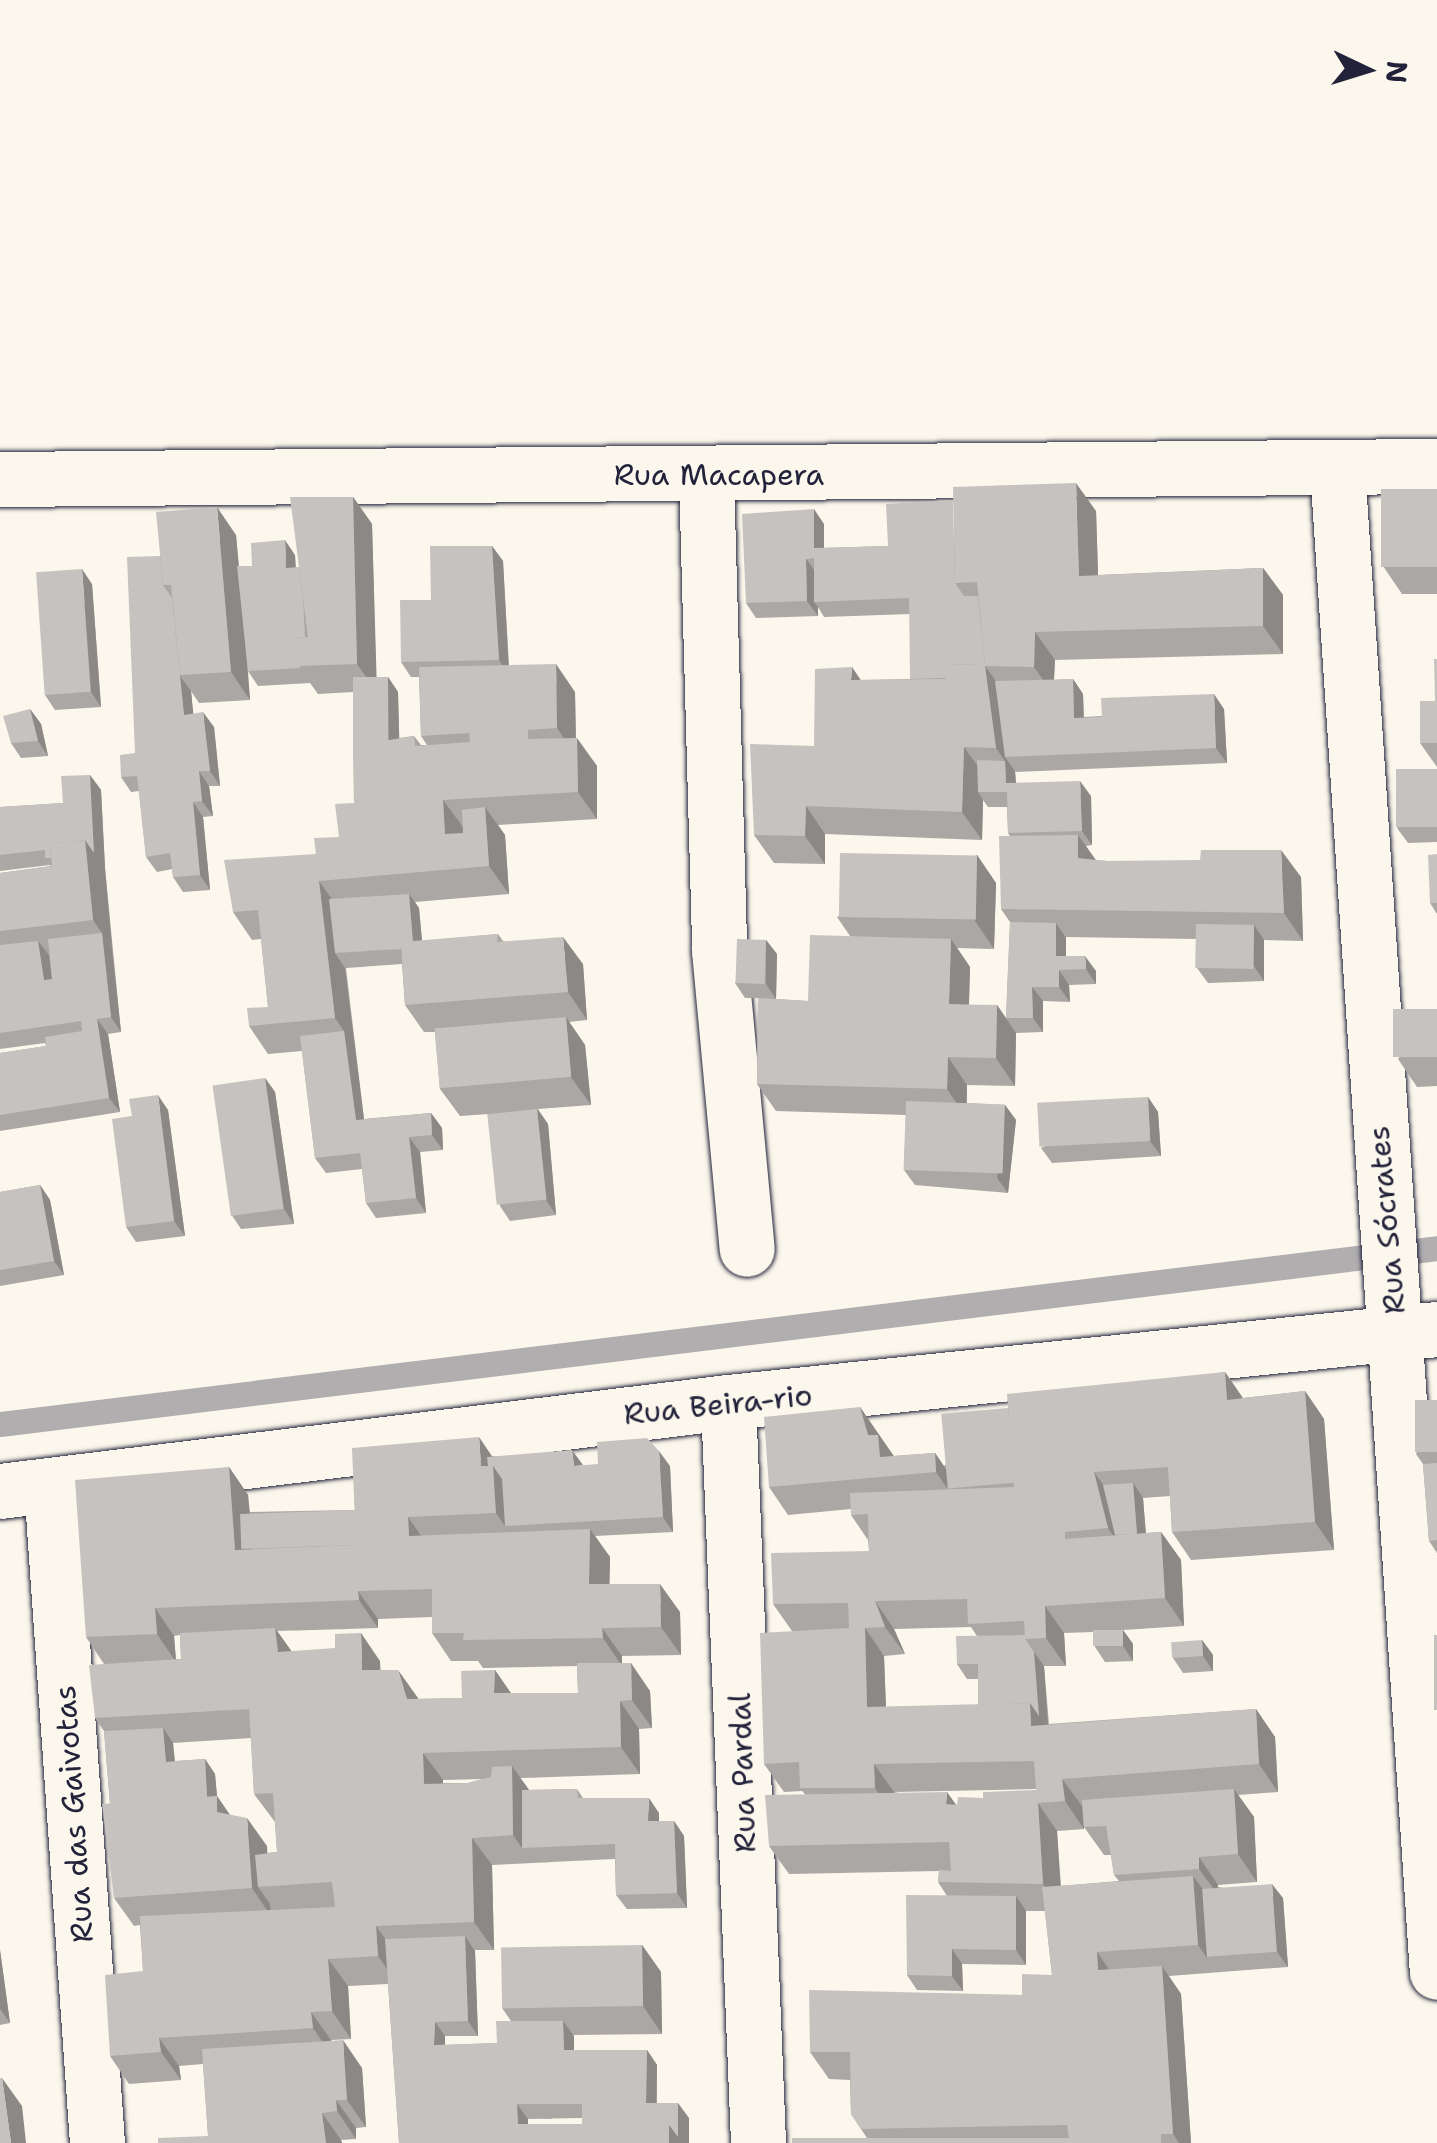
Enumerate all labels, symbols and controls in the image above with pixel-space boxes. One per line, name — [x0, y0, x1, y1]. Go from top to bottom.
north arrow — [1317, 20, 1417, 120]
text: N — [1377, 60, 1417, 84]
street label: Rua Macapera — [614, 457, 824, 493]
street label: Rua Sócrates — [1361, 1124, 1413, 1316]
street label: Rua Beira-rio — [622, 1377, 814, 1433]
street label: Rua das Gaivotas — [47, 1684, 101, 1944]
street label: Rua Pardal — [722, 1693, 764, 1853]

